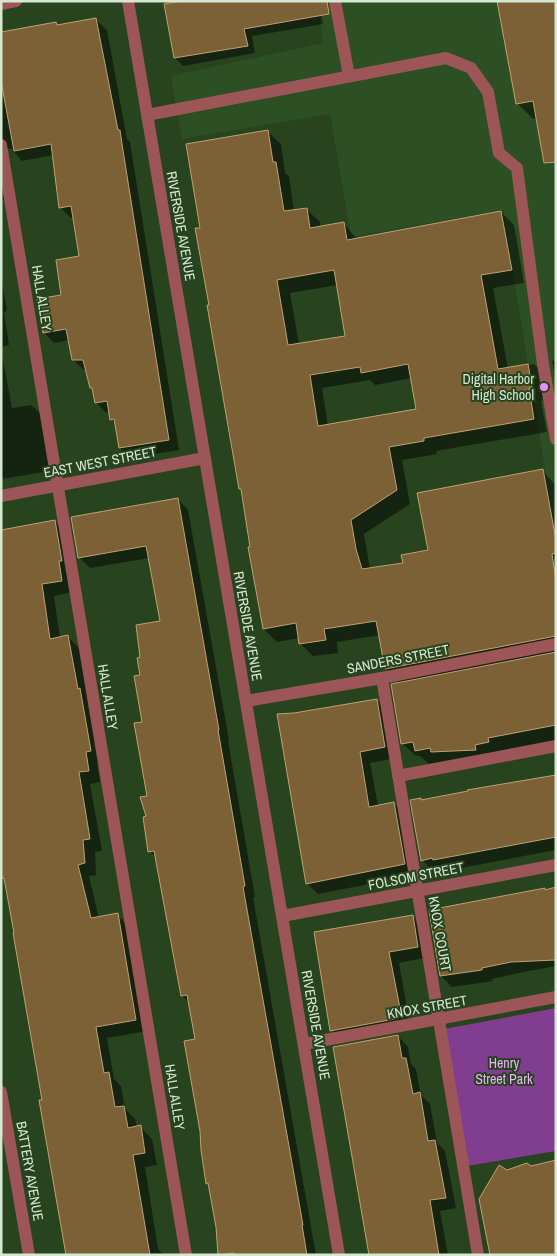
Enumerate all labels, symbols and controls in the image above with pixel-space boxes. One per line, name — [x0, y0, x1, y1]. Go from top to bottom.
street label: RIVERSIDE AVENUE — [163, 170, 199, 282]
street label: HALL ALLEY — [28, 264, 56, 333]
place label: Digital Harbor High School — [463, 370, 534, 404]
marker: Digital Harbor High School — [538, 381, 550, 393]
street label: EAST WEST STREET — [42, 442, 158, 482]
street label: RIVERSIDE AVENUE — [230, 570, 266, 682]
street label: SANDERS STREET — [345, 640, 451, 678]
street label: HALL ALLEY — [94, 663, 122, 732]
street label: FOLSOM STREET — [367, 858, 465, 894]
street label: KNOX COURT — [425, 895, 455, 973]
street label: RIVERSIDE AVENUE — [298, 969, 334, 1081]
street label: KNOX STREET — [386, 991, 468, 1023]
park label: Henry Street Park — [475, 1054, 533, 1088]
street label: HALL ALLEY — [161, 1063, 189, 1132]
street label: BATTERY AVENUE — [12, 1120, 48, 1222]

